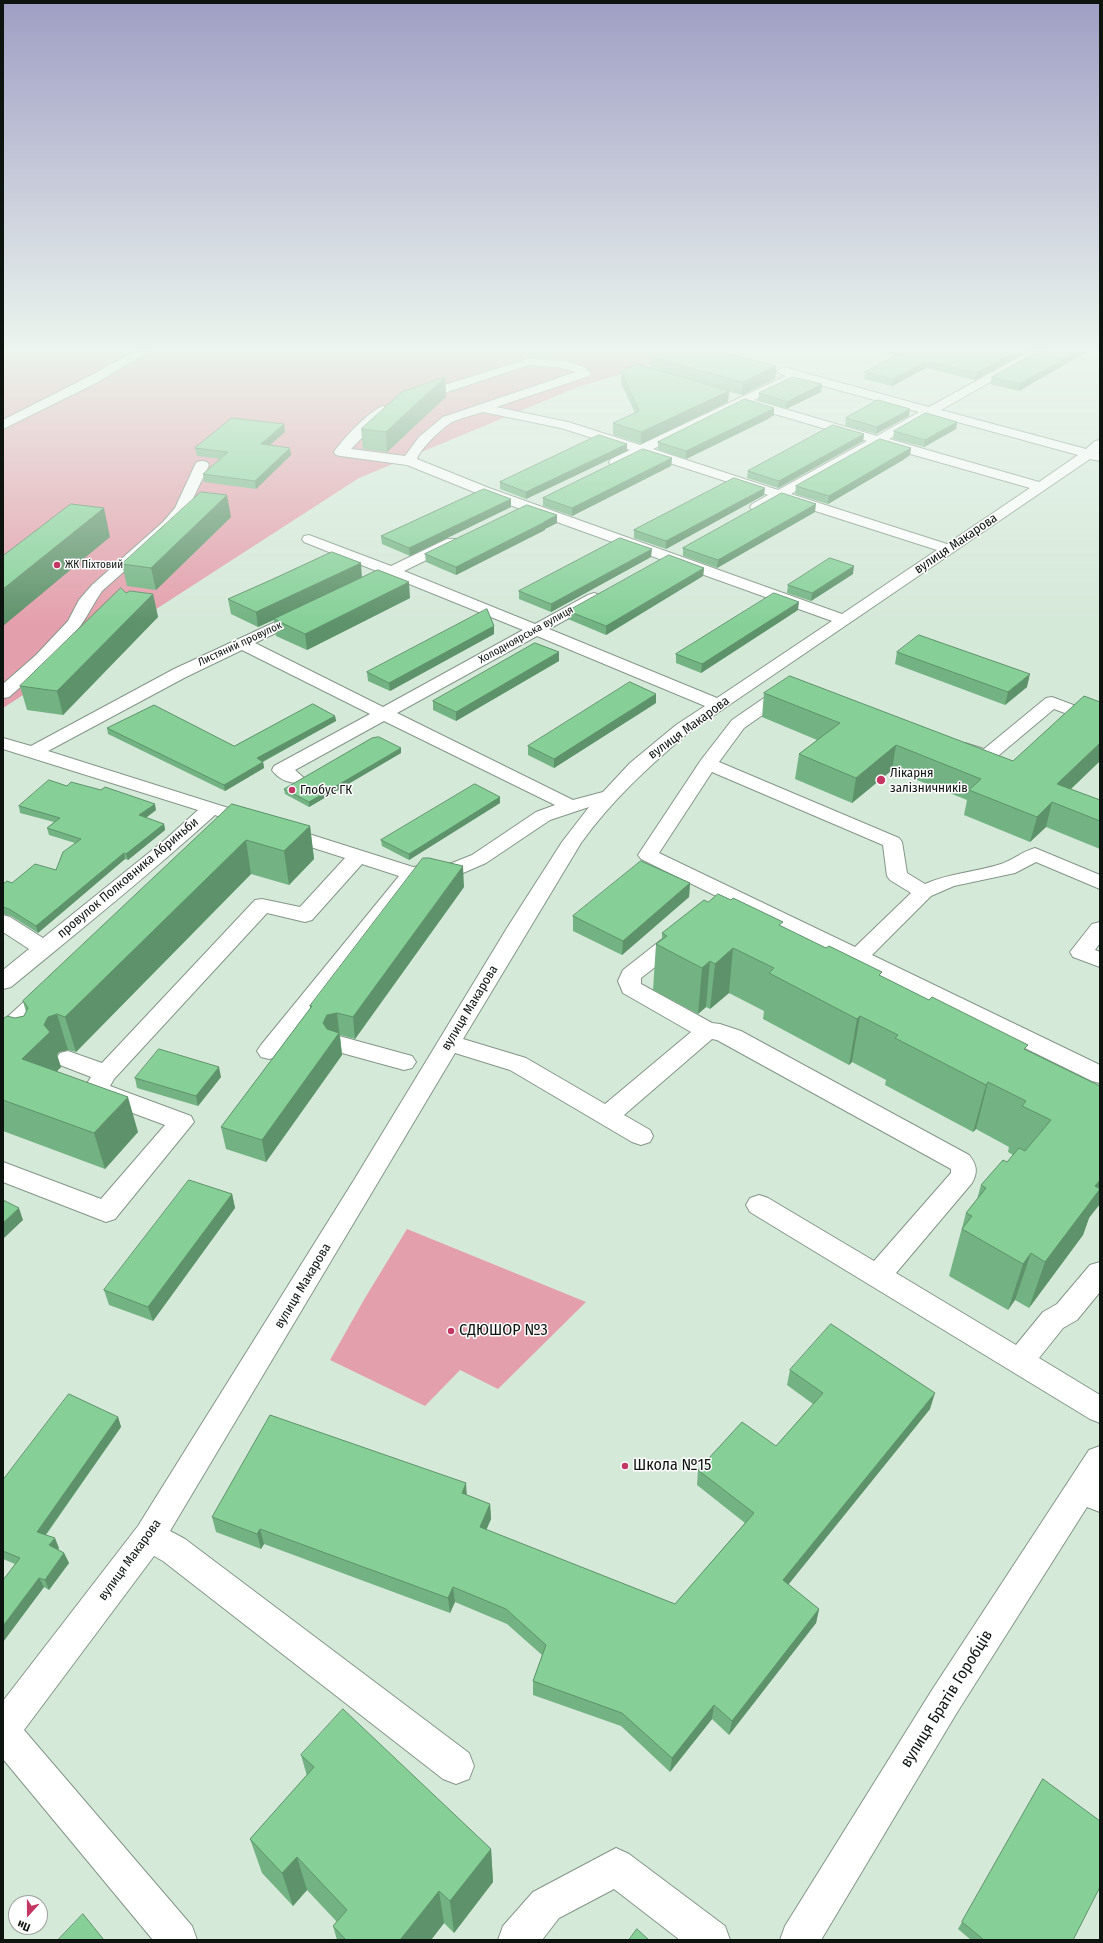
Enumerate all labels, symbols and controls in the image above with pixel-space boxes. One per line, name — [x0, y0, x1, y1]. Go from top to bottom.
street label: вулиця Макарова — [912, 511, 1000, 577]
place label: ЖК Піхтовий — [65, 558, 123, 572]
marker: ЖК Піхтовий — [52, 560, 62, 570]
street label: Холодноярська вулиця — [476, 603, 576, 667]
street label: Листяний провулок — [196, 619, 284, 669]
street label: вулиця Макарова — [645, 693, 733, 763]
place label: Лікарня залізничників — [890, 765, 968, 796]
marker: Лікарня залізничників — [875, 774, 887, 786]
place label: Глобус ГК — [300, 782, 352, 798]
marker: Глобус ГК — [287, 785, 297, 795]
street label: провулок Полковника Абриньби — [54, 814, 202, 942]
street label: вулиця Макарова — [438, 963, 502, 1053]
street label: вулиця Макарова — [271, 1241, 335, 1331]
place label: СДЮШОР №3 — [459, 1321, 548, 1341]
marker: СДЮШОР №3 — [446, 1326, 456, 1336]
place label: Школа №15 — [633, 1456, 711, 1476]
marker: Школа №15 — [620, 1461, 630, 1471]
street label: вулиця Макарова — [95, 1516, 165, 1604]
street label: вулиця Братів Горобців — [897, 1627, 997, 1771]
north arrow — [8, 1895, 48, 1935]
text: Пн — [16, 1917, 32, 1934]

